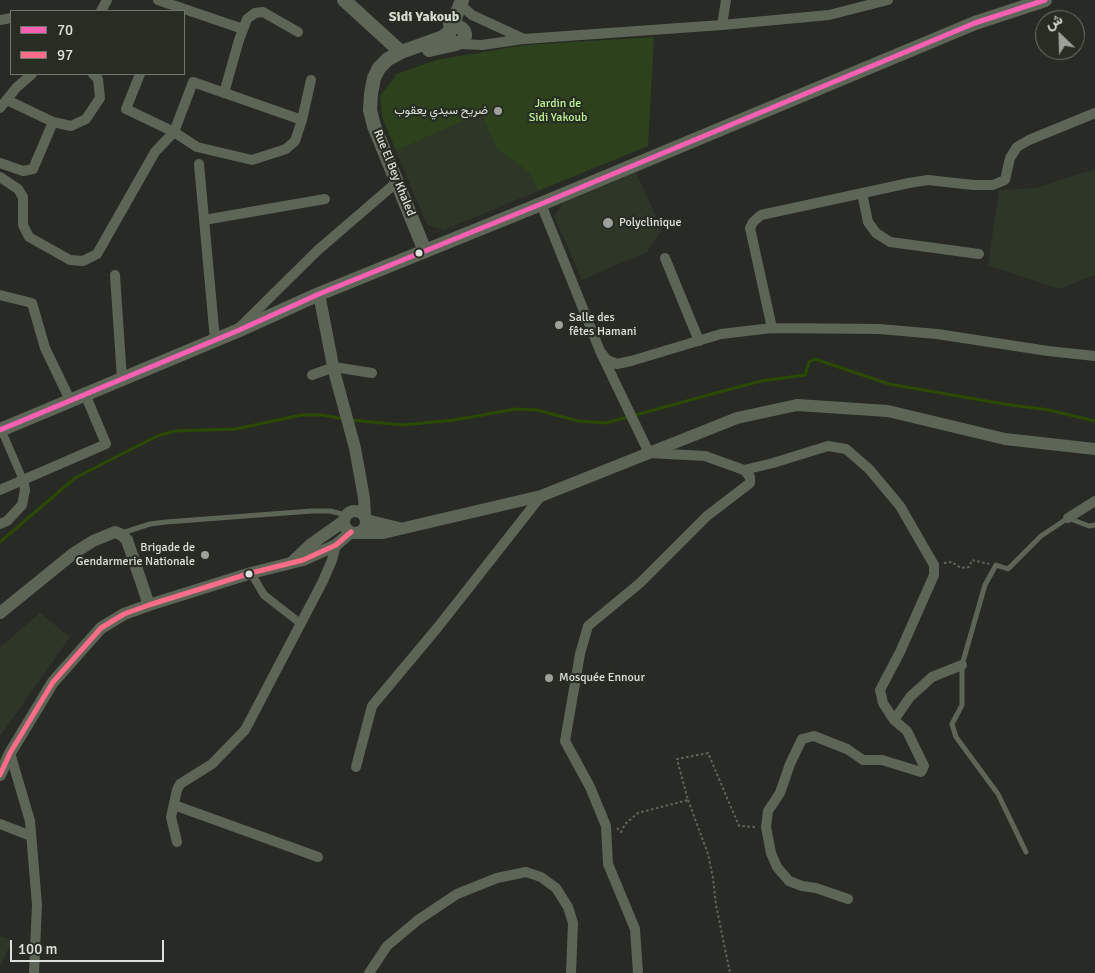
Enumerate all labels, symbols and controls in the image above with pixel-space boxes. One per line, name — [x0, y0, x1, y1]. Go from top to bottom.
district label: Sidi Yakoub — [389, 9, 459, 25]
legend — [10, 10, 185, 75]
north arrow — [1035, 10, 1085, 60]
text: ش — [1043, 11, 1065, 33]
text: 70 — [57, 21, 73, 39]
text: 97 — [57, 46, 73, 64]
park label: Jardin de Sidi Yakoub — [529, 97, 587, 125]
place label: ضريح سيدي يعقوب — [394, 104, 488, 118]
marker: ضريح سيدي يعقوب — [492, 105, 504, 117]
street label: Rue El Bey Khaled — [370, 128, 418, 218]
marker: Polyclinique — [601, 216, 615, 230]
place label: Polyclinique — [619, 216, 682, 230]
unlabelled marker — [414, 248, 424, 258]
place label: Salle des fêtes Hamani — [569, 311, 637, 339]
marker: Salle des fêtes Hamani — [553, 319, 565, 331]
place label: Brigade de Gendarmerie Nationale — [76, 541, 195, 569]
marker: Brigade de Gendarmerie Nationale — [199, 549, 211, 561]
unlabelled marker — [244, 569, 254, 579]
place label: Mosquée Ennour — [559, 671, 645, 685]
marker: Mosquée Ennour — [543, 672, 555, 684]
scale bar — [12, 930, 166, 962]
text: 100 m — [18, 940, 58, 958]

